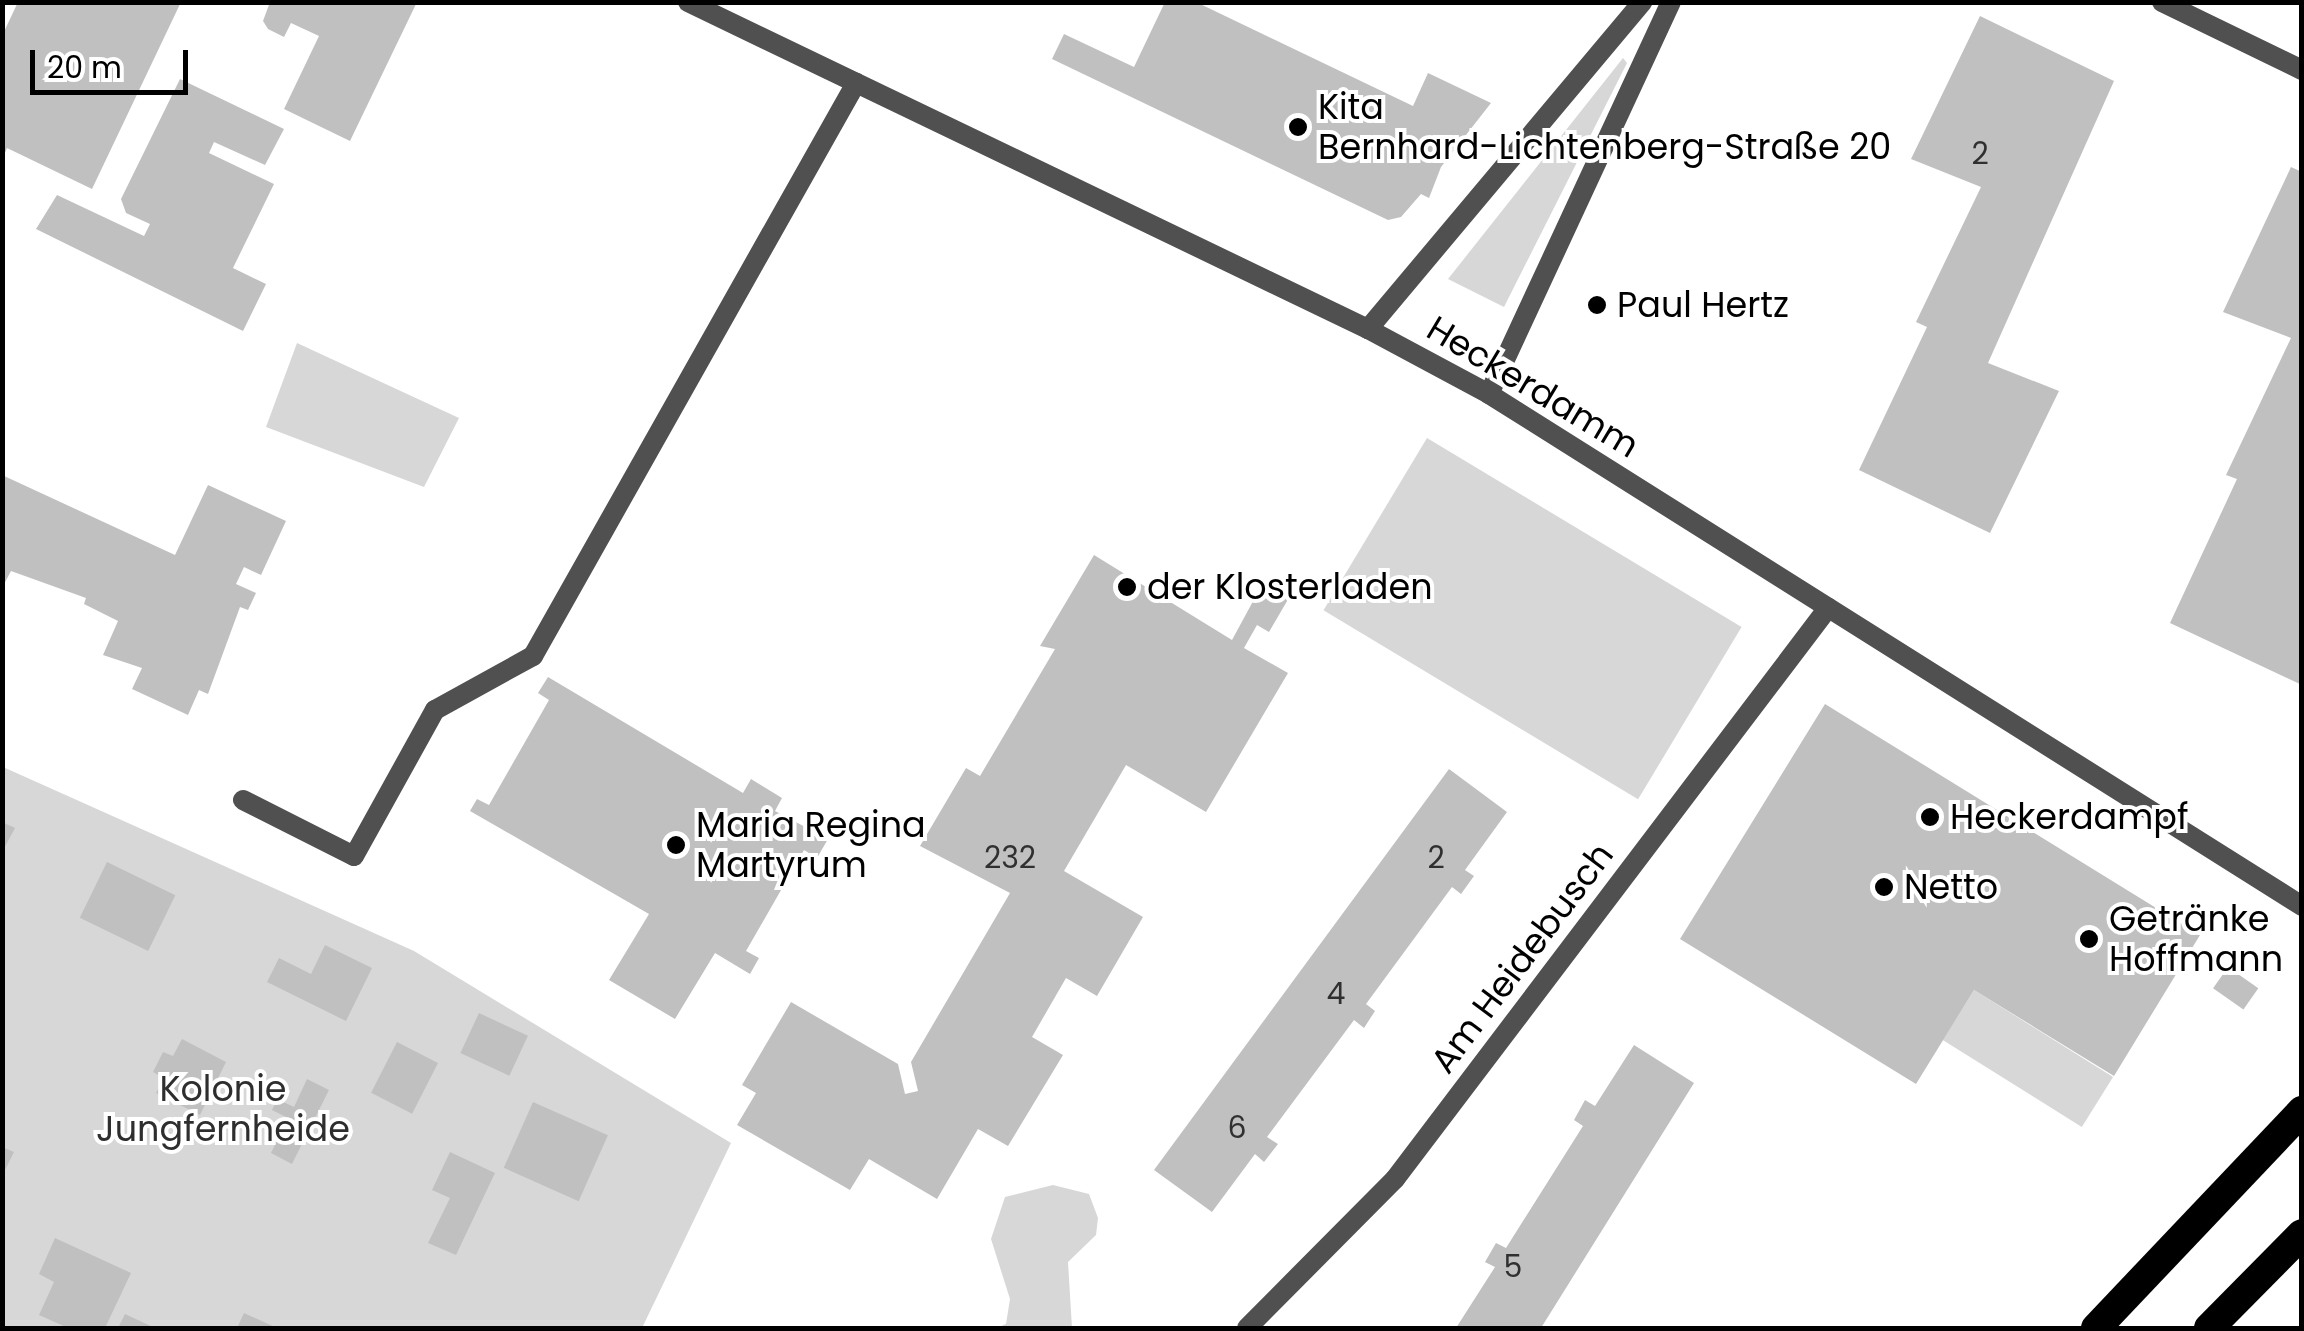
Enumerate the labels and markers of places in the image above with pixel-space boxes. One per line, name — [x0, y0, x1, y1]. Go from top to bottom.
place label: Kita Bernhard-Lichtenberg-Straße 20 — [1318, 86, 1891, 168]
marker: Kita Bernhard-Lichtenberg-Straße 20 — [1287, 116, 1309, 138]
place label: Paul Hertz — [1617, 284, 1789, 326]
marker: Paul Hertz — [1586, 294, 1608, 316]
place label: der Klosterladen — [1147, 566, 1433, 608]
marker: der Klosterladen — [1116, 576, 1138, 598]
place label: Heckerdampf — [1950, 796, 2188, 838]
place label: Maria Regina Martyrum — [696, 804, 926, 886]
marker: Heckerdampf — [1919, 806, 1941, 828]
marker: Maria Regina Martyrum — [665, 834, 687, 856]
place label: Netto — [1904, 866, 1998, 908]
marker: Netto — [1873, 876, 1895, 898]
place label: Getränke Hoffmann — [2109, 898, 2283, 980]
marker: Getränke Hoffmann — [2078, 928, 2100, 950]

